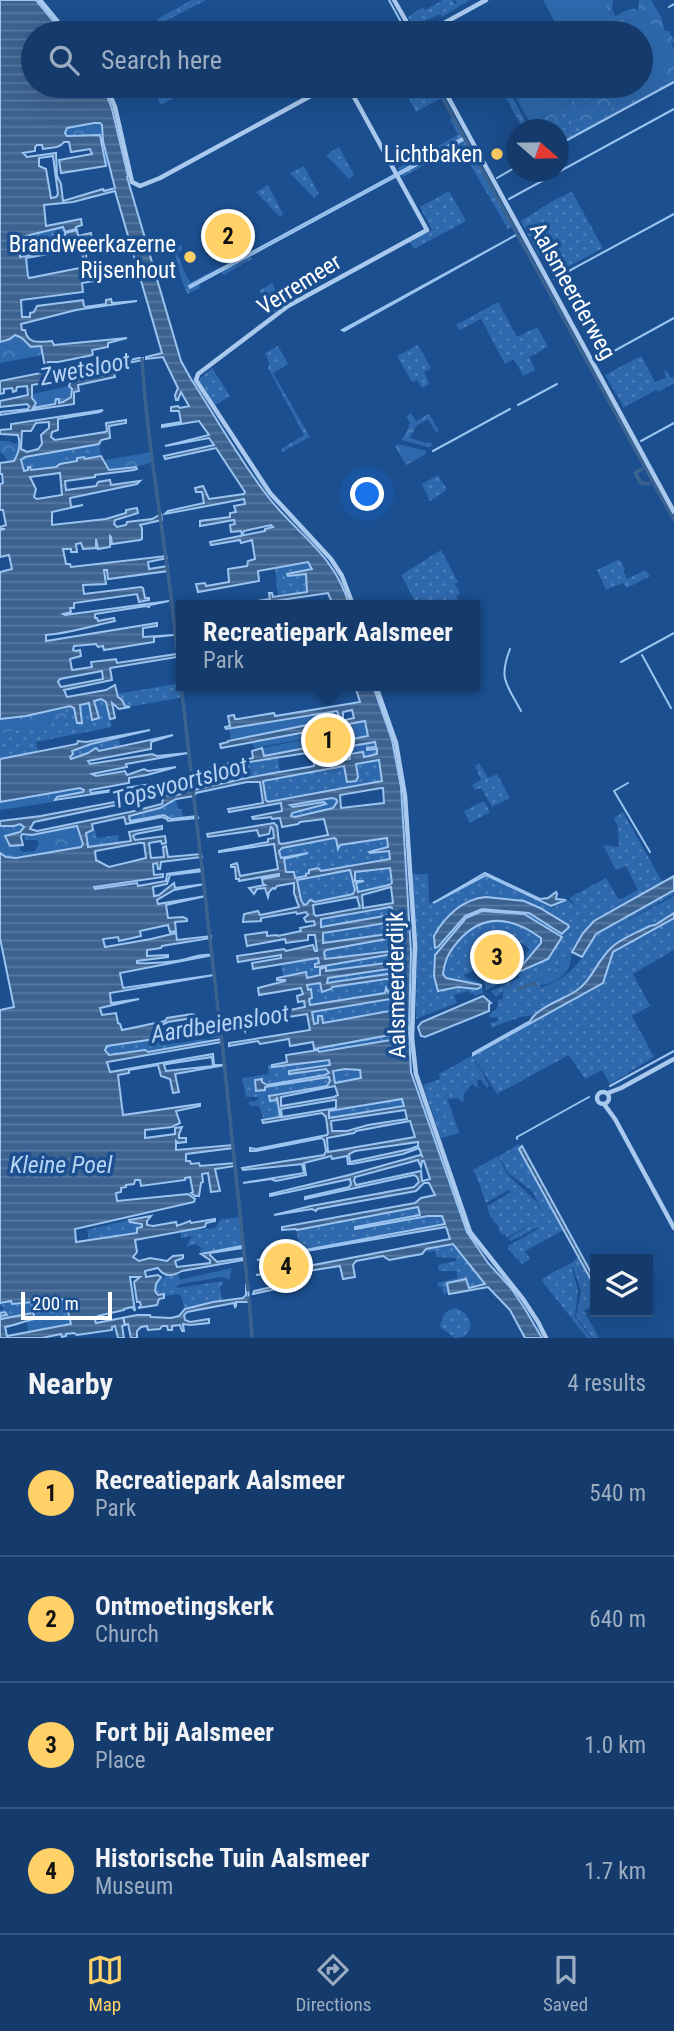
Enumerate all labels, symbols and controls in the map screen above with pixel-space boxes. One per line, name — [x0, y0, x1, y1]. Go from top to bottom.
search box — [21, 21, 653, 98]
icon: search — [45, 41, 83, 79]
text: Search here — [101, 45, 222, 75]
north arrow — [506, 119, 569, 182]
place label: Lichtbaken — [384, 141, 483, 168]
marker: Lichtbaken — [489, 146, 505, 162]
pin: 2 — [205, 210, 251, 262]
street label: Aalsmeerderweg — [524, 218, 621, 364]
place label: Brandweerkazerne Rijsenhout — [9, 231, 176, 284]
street label: Verremeer — [252, 248, 346, 321]
marker: Brandweerkazerne Rijsenhout — [182, 249, 198, 265]
water label: Zwetsloot — [37, 347, 132, 392]
your location — [350, 477, 384, 511]
popup — [176, 600, 480, 691]
text: Recreatiepark Aalsmeer — [203, 617, 453, 647]
text: Park — [203, 647, 244, 674]
pin: 1 — [305, 714, 351, 766]
water label: Topsvoortsloot — [109, 752, 251, 814]
street label: Aalsmeerderdijk — [382, 911, 411, 1059]
pin: 3 — [474, 931, 520, 983]
water label: Aardbeiensloot — [148, 999, 291, 1049]
water label: Kleine Poel — [10, 1151, 113, 1179]
pin: 4 — [263, 1240, 309, 1292]
map controls — [590, 1254, 653, 1317]
button: layers — [590, 1254, 653, 1317]
scale bar — [21, 1289, 112, 1321]
text: 200 m — [32, 1292, 79, 1315]
text: Nearby — [28, 1366, 113, 1401]
text: 4 results — [568, 1370, 646, 1397]
text: Recreatiepark Aalsmeer — [95, 1465, 345, 1495]
text: 1 — [45, 1480, 57, 1507]
text: 540 m — [589, 1480, 646, 1507]
text: Park — [95, 1495, 136, 1522]
text: Ontmoetingskerk — [95, 1591, 274, 1621]
text: 2 — [45, 1606, 57, 1633]
text: 640 m — [589, 1606, 646, 1633]
text: Church — [95, 1621, 159, 1648]
text: Fort bij Aalsmeer — [95, 1717, 274, 1747]
text: 3 — [45, 1732, 57, 1759]
text: 1.0 km — [584, 1732, 646, 1759]
text: Place — [95, 1747, 145, 1774]
text: Historische Tuin Aalsmeer — [95, 1843, 370, 1873]
text: 4 — [45, 1858, 57, 1885]
text: 1.7 km — [584, 1858, 646, 1885]
text: Museum — [95, 1873, 173, 1900]
tab: Map — [86, 1951, 124, 2016]
tab: Directions — [295, 1951, 371, 2016]
tab: Saved — [543, 1951, 588, 2016]

